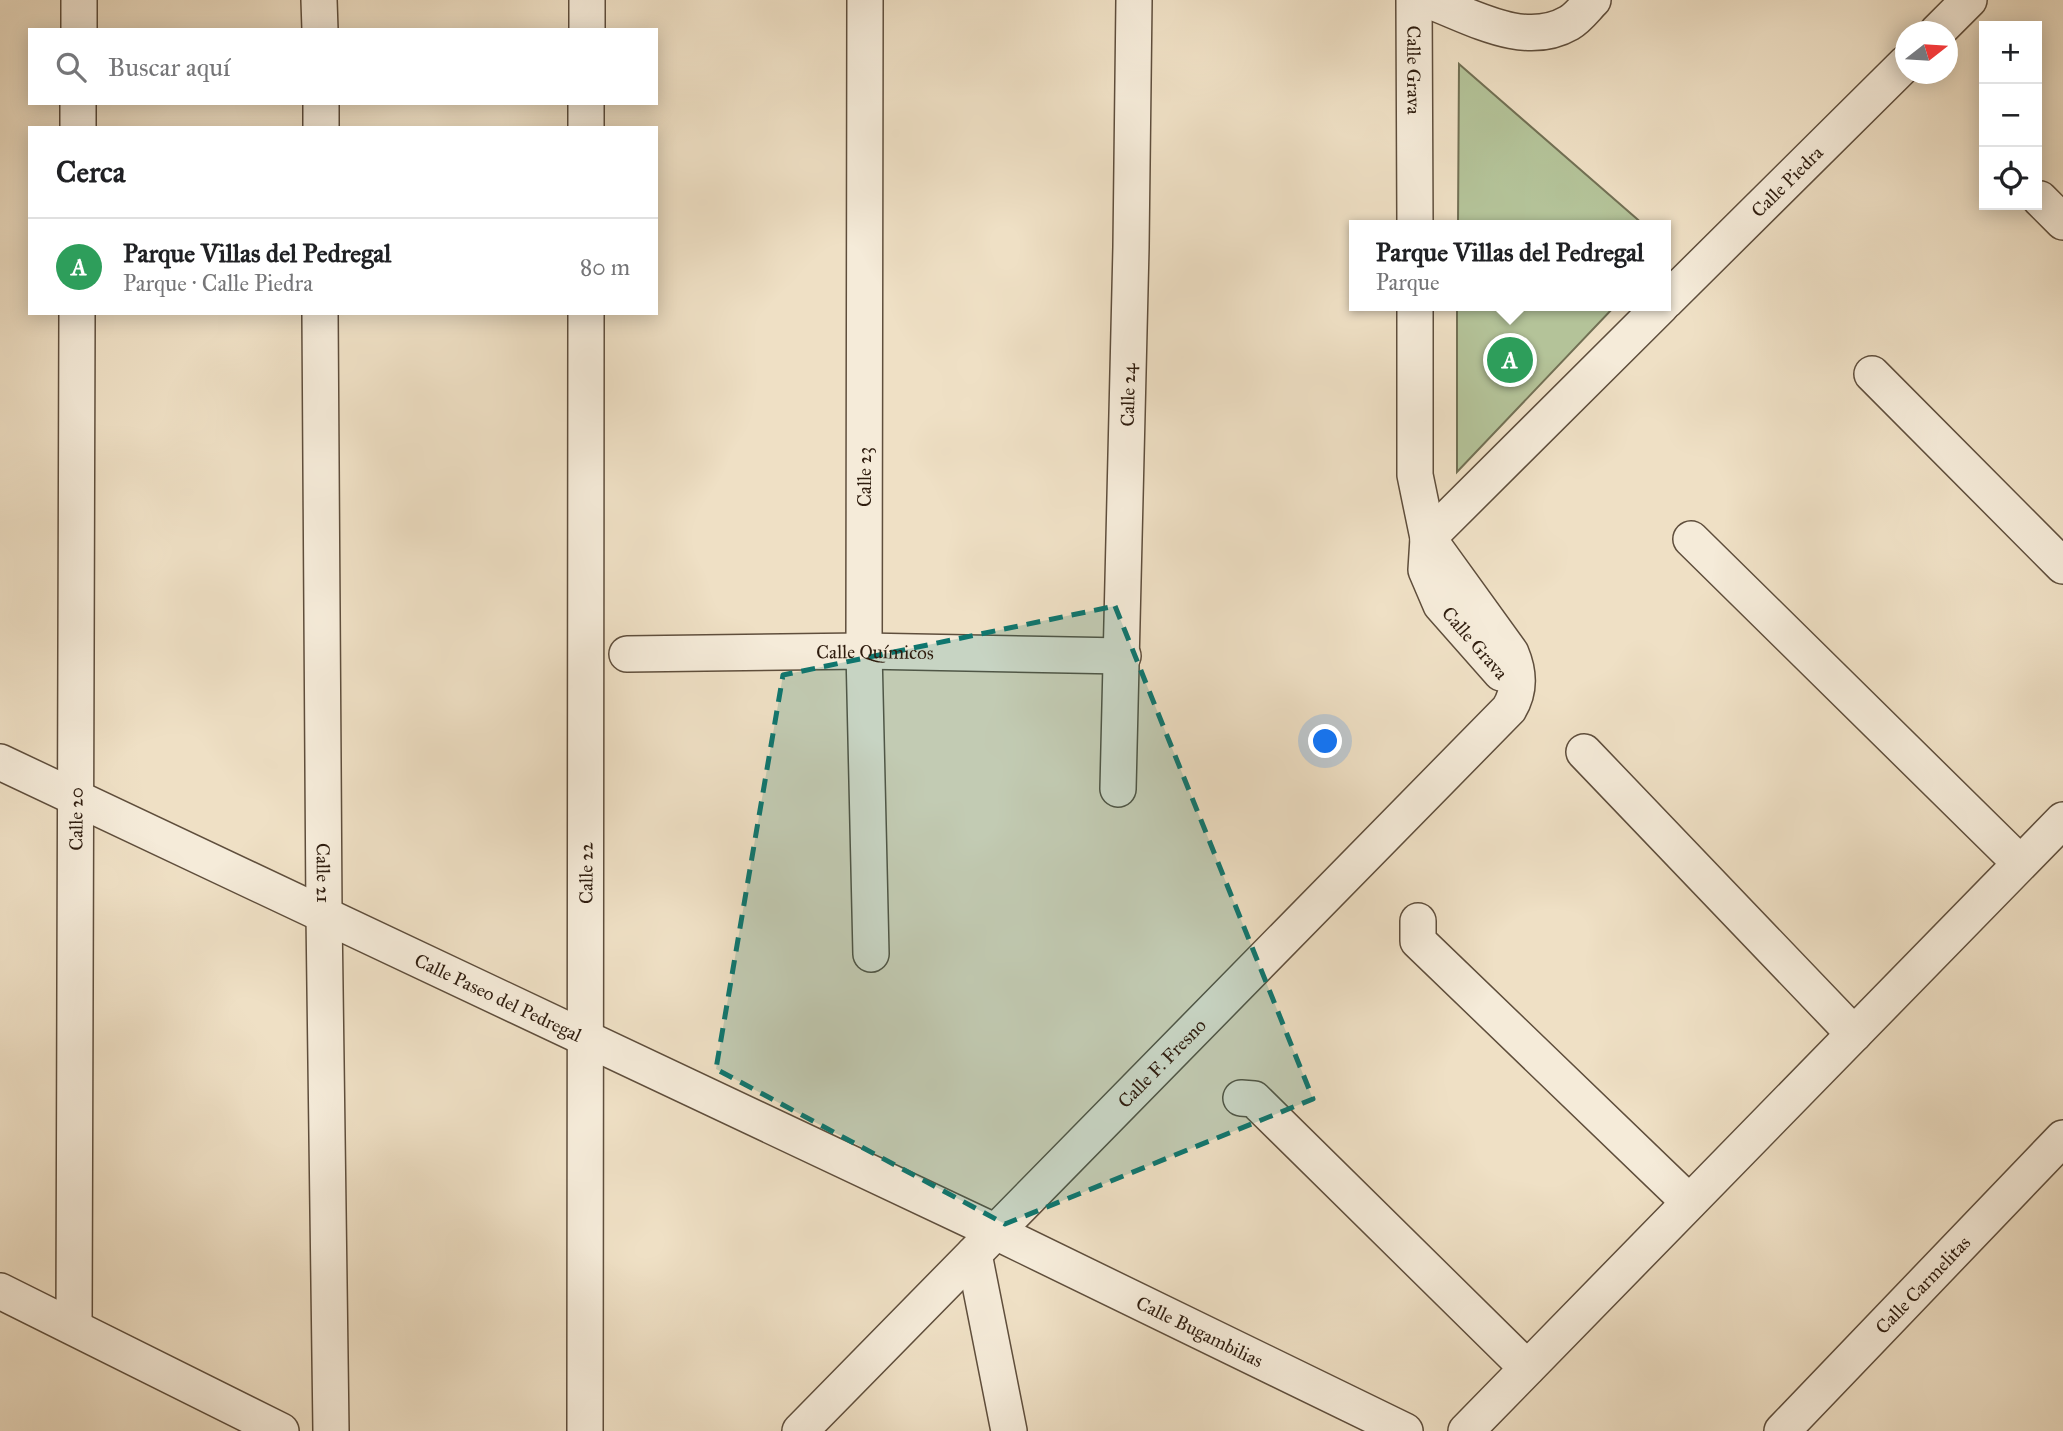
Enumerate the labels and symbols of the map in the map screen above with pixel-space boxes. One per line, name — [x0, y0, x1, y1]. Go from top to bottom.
north arrow — [1895, 21, 1958, 84]
street label: Calle Grava — [1403, 25, 1426, 116]
street label: Calle Piedra — [1746, 140, 1828, 222]
pin: A — [1487, 334, 1533, 386]
street label: Calle 24 — [1115, 363, 1140, 427]
street label: Calle 23 — [853, 447, 876, 507]
street label: Calle Grava — [1437, 602, 1514, 685]
street label: Calle Químicos — [816, 639, 934, 664]
your location — [1308, 724, 1342, 758]
street label: Calle 20 — [64, 787, 87, 851]
street label: Calle 22 — [574, 841, 597, 904]
street label: Calle 21 — [312, 843, 335, 903]
street label: Calle Paseo del Pedregal — [411, 948, 586, 1047]
street label: Calle F. Fresno — [1113, 1013, 1211, 1112]
street label: Calle Carmelitas — [1870, 1231, 1975, 1338]
street label: Calle Bugambilias — [1133, 1291, 1267, 1372]

